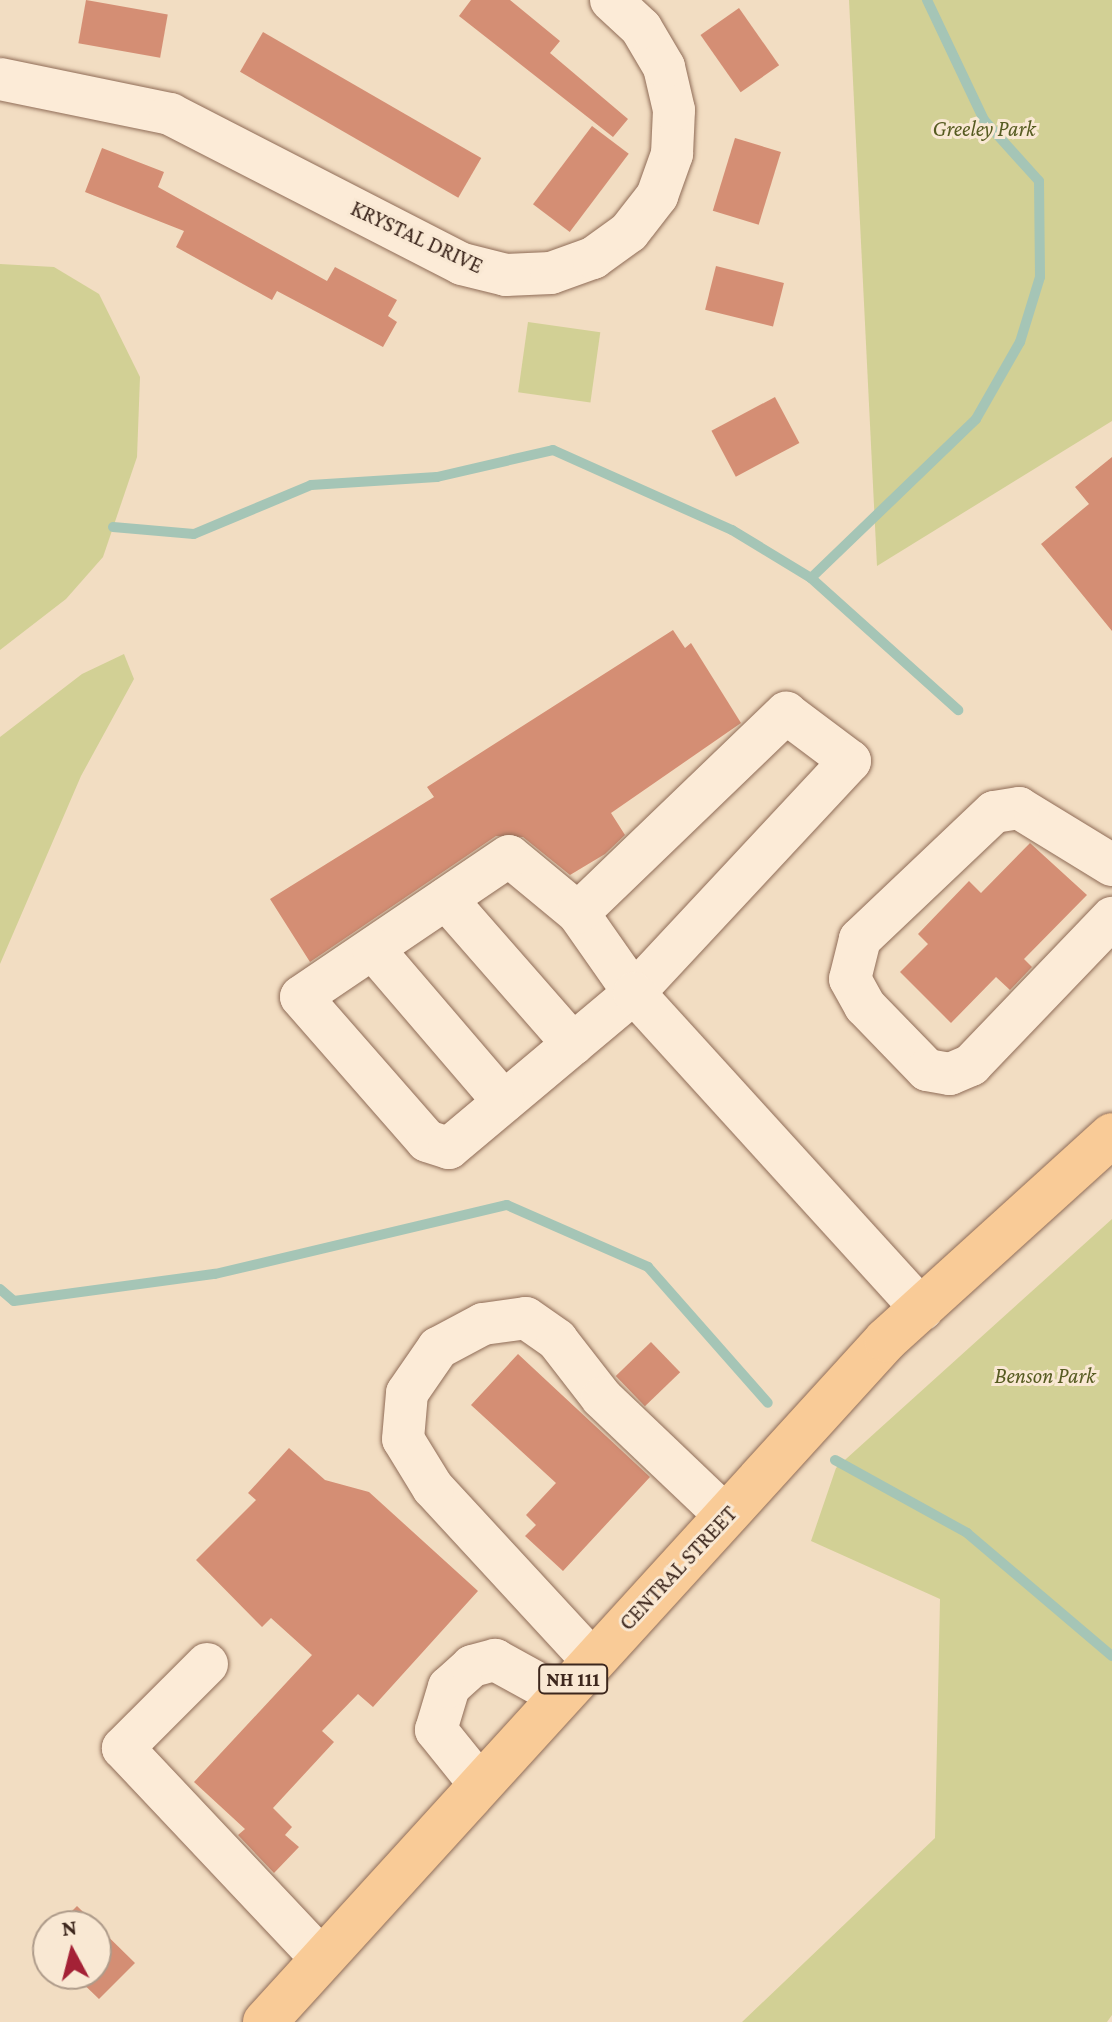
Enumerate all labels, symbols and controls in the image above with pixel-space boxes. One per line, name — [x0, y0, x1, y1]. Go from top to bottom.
park label: Greeley Park — [932, 116, 1036, 142]
street label: KRYSTAL DRIVE — [347, 195, 487, 279]
park label: Benson Park — [994, 1363, 1096, 1389]
street label: CENTRAL STREET — [614, 1500, 742, 1636]
road number: NH 111 — [537, 1663, 609, 1695]
north arrow — [32, 1910, 112, 1990]
text: N — [60, 1914, 78, 1941]

